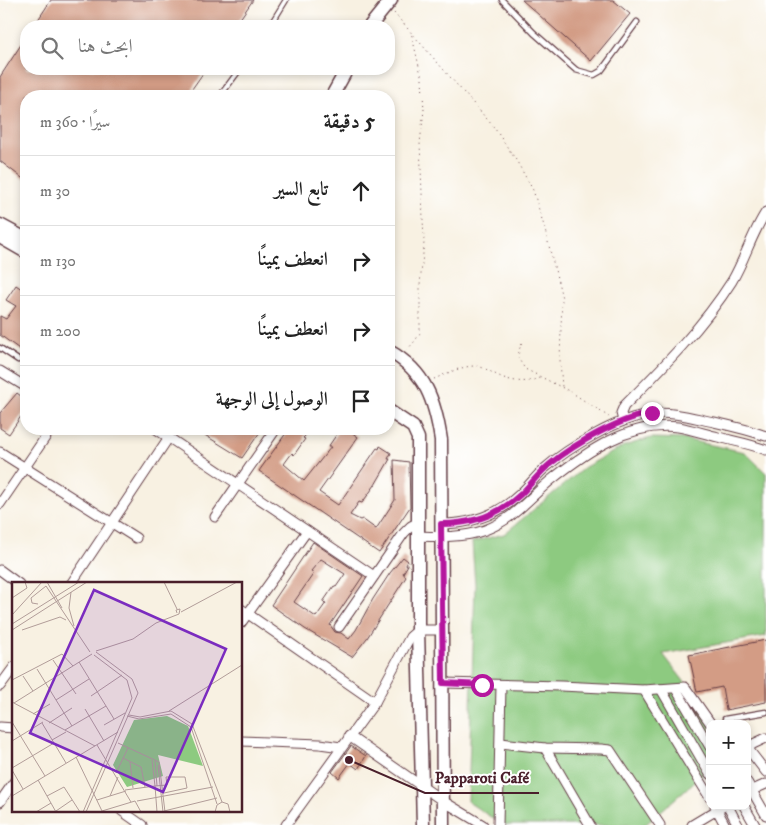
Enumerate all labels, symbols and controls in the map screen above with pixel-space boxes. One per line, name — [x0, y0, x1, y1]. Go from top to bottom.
search box — [20, 20, 395, 75]
icon: search — [38, 34, 66, 62]
text: ابحث هنا — [78, 35, 133, 58]
text: 5 دقيقة — [323, 109, 375, 135]
text: سيرًا · 360 m — [40, 112, 110, 132]
icon: ahead — [347, 177, 375, 205]
text: تابع السير — [274, 178, 328, 201]
text: 30 m — [40, 181, 70, 201]
icon: right — [347, 247, 375, 275]
text: انعطف يمينًا — [258, 248, 328, 271]
text: 130 m — [40, 251, 76, 271]
icon: right — [347, 317, 375, 345]
text: انعطف يمينًا — [258, 318, 328, 341]
text: 200 m — [40, 321, 81, 341]
icon: arrive — [347, 387, 375, 415]
text: الوصول إلى الوجهة — [216, 388, 328, 411]
route end — [641, 402, 664, 425]
inset map — [12, 582, 242, 812]
route start — [471, 674, 494, 697]
map controls — [706, 720, 751, 810]
button: + — [706, 720, 751, 765]
callout: Papparoti Café — [425, 762, 539, 793]
button: − — [706, 765, 751, 810]
text: Papparoti Café — [435, 768, 530, 788]

